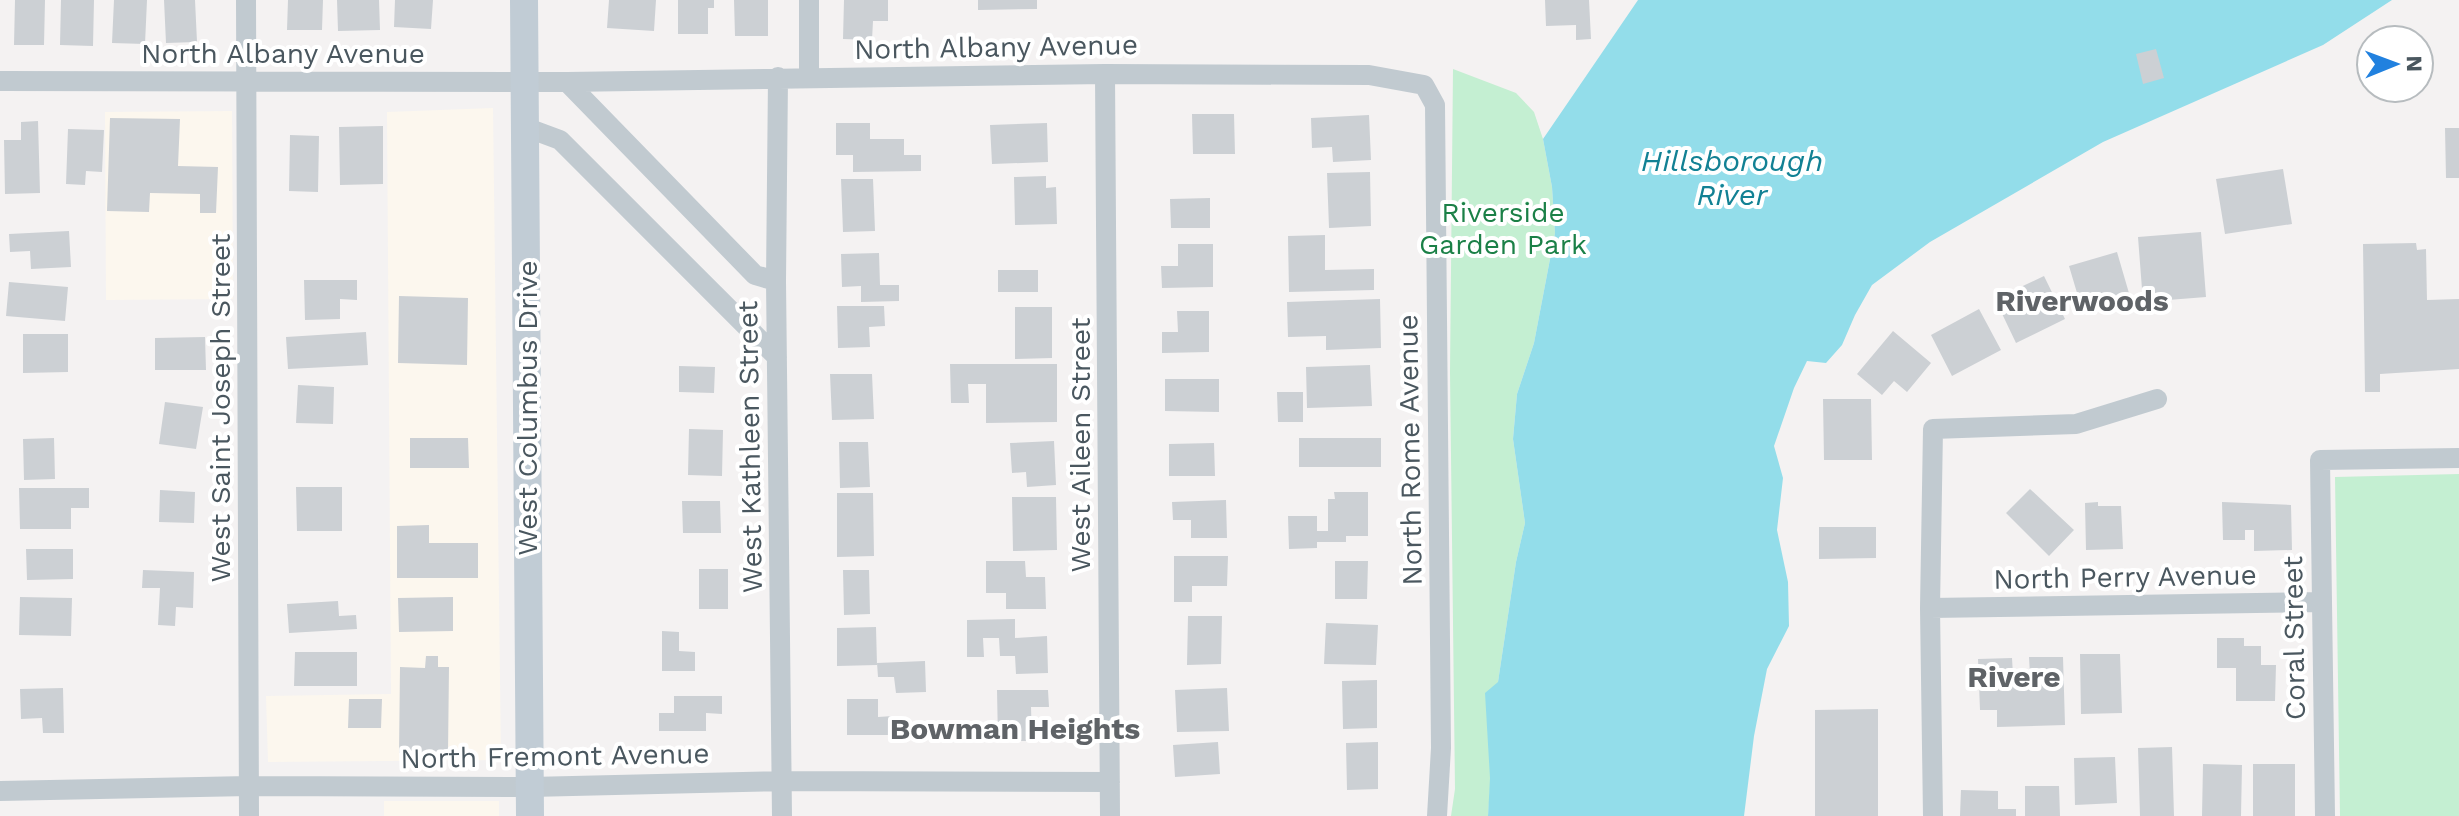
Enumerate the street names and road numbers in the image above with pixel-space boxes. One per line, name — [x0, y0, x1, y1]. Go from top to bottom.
street label: North Albany Avenue — [854, 28, 1138, 66]
street label: North Albany Avenue — [141, 37, 425, 70]
street label: West Saint Joseph Street — [204, 233, 237, 582]
street label: West Columbus Drive — [511, 260, 544, 556]
street label: West Kathleen Street — [731, 300, 769, 594]
street label: North Rome Avenue — [1391, 314, 1429, 586]
street label: West Aileen Street — [1064, 317, 1097, 573]
street label: Coral Street — [2276, 555, 2312, 720]
street label: North Perry Avenue — [1993, 558, 2257, 596]
street label: North Fremont Avenue — [400, 737, 710, 775]

